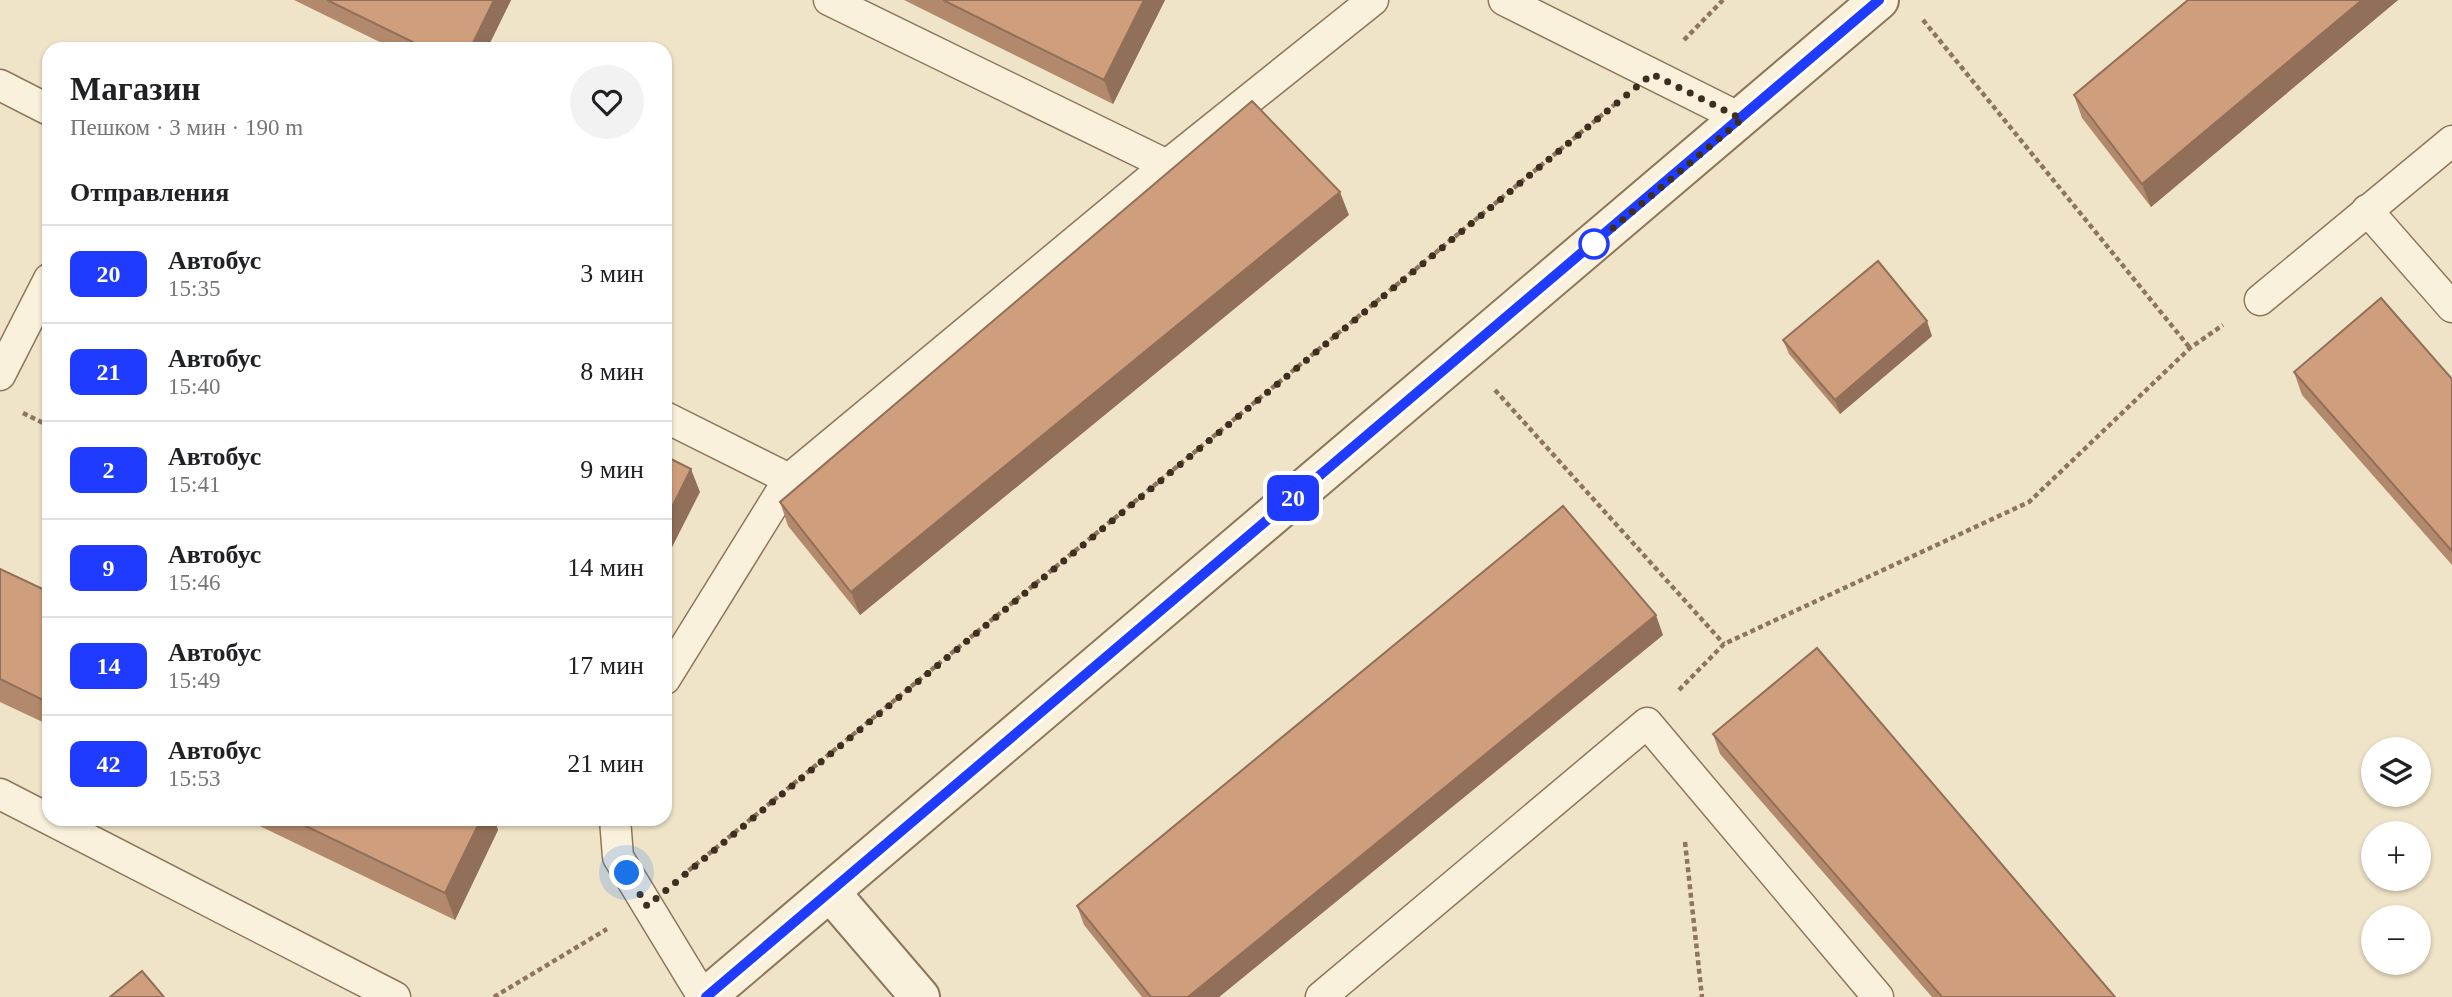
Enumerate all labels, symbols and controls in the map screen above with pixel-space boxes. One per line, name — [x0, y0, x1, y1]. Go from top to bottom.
button: heart — [570, 65, 644, 139]
text: Магазин — [70, 71, 200, 107]
text: Пешком · 3 мин · 190 m — [70, 115, 303, 140]
text: Отправления — [70, 178, 229, 207]
unlabelled marker — [1579, 229, 1609, 259]
text: Автобус — [168, 246, 261, 275]
text: 3 мин — [580, 259, 644, 288]
text: 20 — [97, 261, 121, 287]
text: 15:35 — [168, 276, 220, 301]
text: Автобус — [168, 344, 261, 373]
text: 8 мин — [580, 357, 644, 386]
text: 21 — [97, 359, 121, 385]
text: 15:40 — [168, 374, 220, 399]
text: Автобус — [168, 442, 261, 471]
text: 9 мин — [580, 455, 644, 484]
text: 2 — [103, 457, 115, 483]
text: 15:41 — [168, 472, 220, 497]
line badge: 20 — [1262, 475, 1324, 521]
text: 20 — [1281, 485, 1305, 511]
text: Автобус — [168, 540, 261, 569]
text: 14 мин — [567, 553, 644, 582]
text: 9 — [103, 555, 115, 581]
text: 15:46 — [168, 570, 220, 595]
text: Автобус — [168, 638, 261, 667]
text: 17 мин — [567, 651, 644, 680]
text: 14 — [97, 653, 121, 679]
text: 15:49 — [168, 668, 220, 693]
text: Автобус — [168, 736, 261, 765]
map controls — [2361, 737, 2431, 975]
button: layers — [2361, 737, 2431, 807]
text: 21 мин — [567, 749, 644, 778]
text: 42 — [97, 751, 121, 777]
text: 15:53 — [168, 766, 220, 791]
button: + — [2361, 821, 2431, 891]
your location — [609, 855, 644, 890]
button: − — [2361, 905, 2431, 975]

